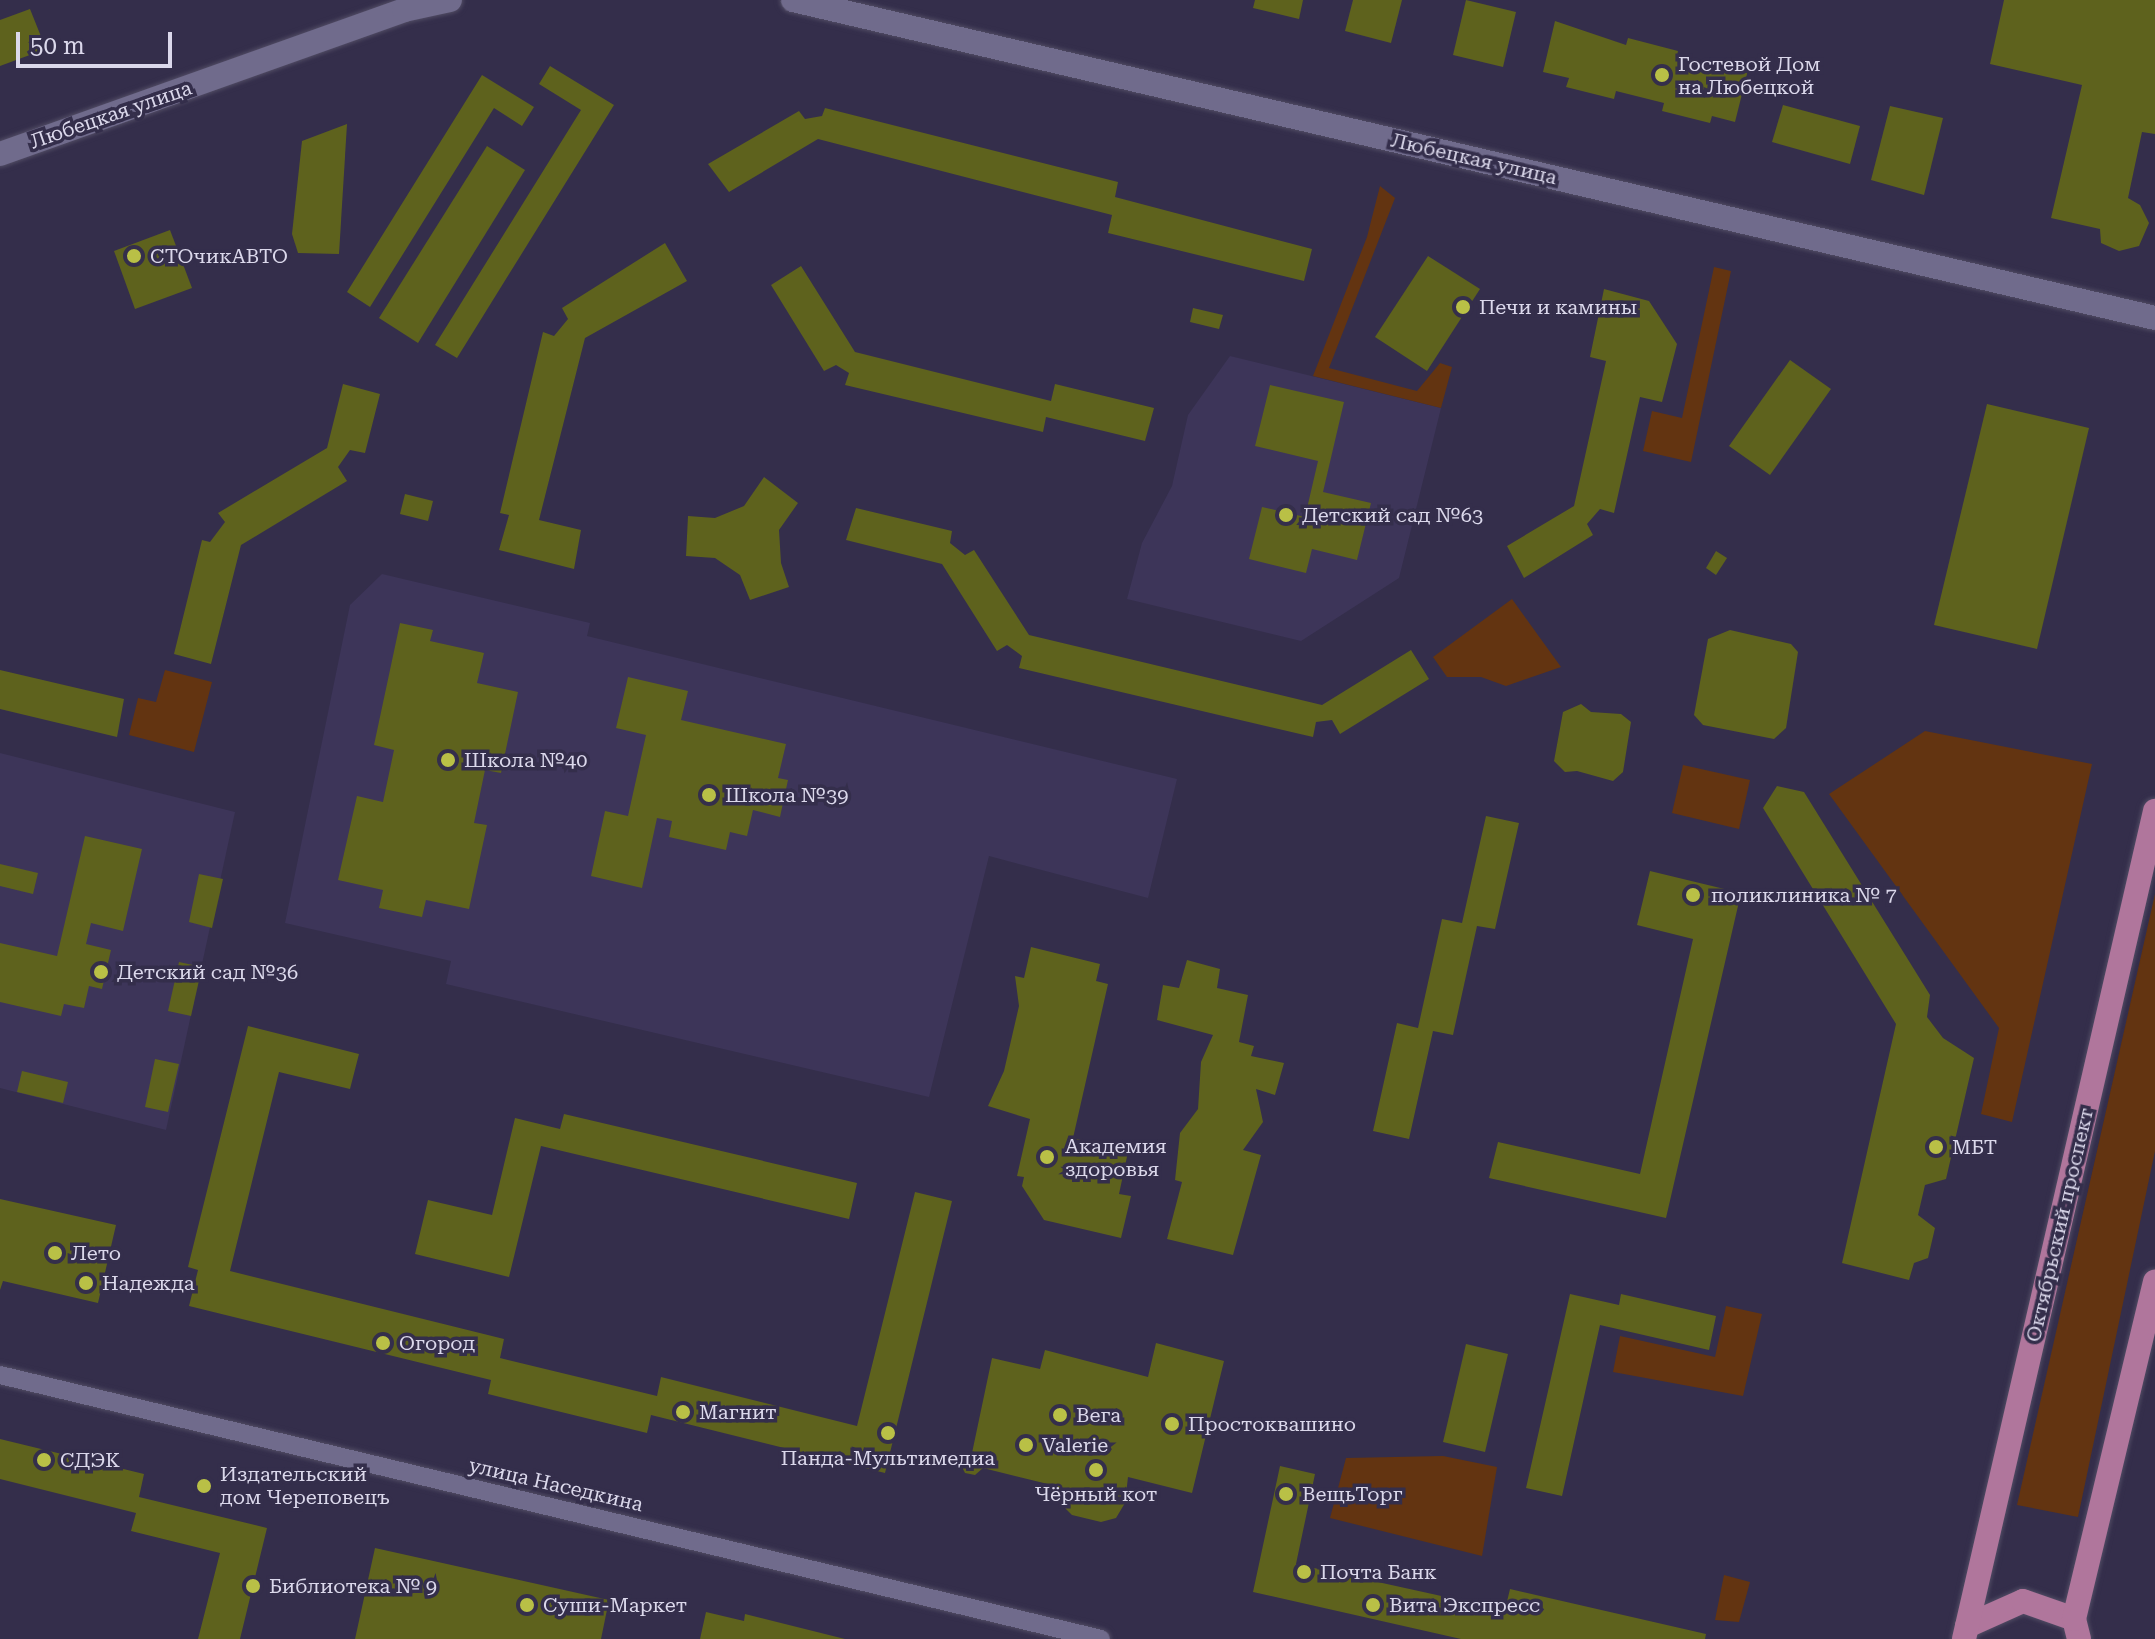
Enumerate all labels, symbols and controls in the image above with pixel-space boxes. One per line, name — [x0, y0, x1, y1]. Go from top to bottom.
scale bar — [20, 16, 176, 66]
text: 50 m — [30, 32, 85, 60]
place label: Гостевой Дом на Любецкой — [1678, 52, 1821, 99]
marker: Гостевой Дом на Любецкой — [1653, 66, 1671, 84]
street label: Любецкая улица — [27, 76, 195, 154]
street label: Любецкая улица — [1389, 128, 1559, 190]
place label: СТОчикАВТО — [150, 244, 288, 268]
marker: СТОчикАВТО — [125, 247, 143, 265]
place label: Печи и камины — [1479, 295, 1637, 319]
marker: Печи и камины — [1454, 298, 1472, 316]
place label: Детский сад №63 — [1302, 503, 1483, 527]
marker: Детский сад №63 — [1277, 506, 1295, 524]
place label: Школа №40 — [464, 748, 587, 772]
marker: Школа №40 — [439, 751, 457, 769]
place label: Школа №39 — [725, 783, 848, 807]
marker: Школа №39 — [700, 786, 718, 804]
place label: поликлиника № 7 — [1711, 883, 1897, 907]
marker: поликлиника № 7 — [1682, 884, 1704, 906]
place label: Детский сад №36 — [117, 960, 298, 984]
marker: Детский сад №36 — [92, 963, 110, 981]
street label: Октябрьский проспект — [2021, 1106, 2099, 1344]
place label: Академия здоровья — [1065, 1134, 1167, 1181]
place label: МБТ — [1952, 1135, 1997, 1159]
marker: МБТ — [1927, 1138, 1945, 1156]
marker: Академия здоровья — [1036, 1146, 1058, 1168]
place label: Лето — [71, 1241, 121, 1265]
marker: Лето — [46, 1244, 64, 1262]
place label: Надежда — [102, 1271, 195, 1295]
marker: Надежда — [77, 1274, 95, 1292]
place label: Огород — [399, 1331, 475, 1355]
marker: Огород — [374, 1334, 392, 1352]
place label: Магнит — [699, 1400, 777, 1424]
marker: Магнит — [674, 1403, 692, 1421]
place label: Вега — [1076, 1403, 1121, 1427]
marker: Вега — [1051, 1406, 1069, 1424]
place label: Простоквашино — [1188, 1412, 1356, 1436]
marker: Простоквашино — [1163, 1415, 1181, 1433]
marker: Панда-Мультимедиа — [879, 1424, 897, 1442]
place label: Valerie — [1042, 1433, 1108, 1457]
marker: Valerie — [1017, 1436, 1035, 1454]
place label: Панда-Мультимедиа — [781, 1446, 995, 1470]
place label: СДЭК — [60, 1448, 120, 1472]
marker: СДЭК — [35, 1451, 53, 1469]
street label: улица Наседкина — [467, 1453, 645, 1517]
marker: Чёрный кот — [1087, 1461, 1105, 1479]
place label: Издательский дом Череповецъ — [220, 1462, 390, 1509]
marker: Издательский дом Череповецъ — [195, 1477, 213, 1495]
place label: Чёрный кот — [1035, 1482, 1157, 1506]
place label: ВещьТорг — [1302, 1482, 1403, 1506]
marker: ВещьТорг — [1277, 1485, 1295, 1503]
place label: Почта Банк — [1320, 1560, 1437, 1584]
marker: Почта Банк — [1295, 1563, 1313, 1581]
place label: Библиотека № 9 — [269, 1574, 437, 1598]
marker: Библиотека № 9 — [244, 1577, 262, 1595]
place label: Суши-Маркет — [543, 1593, 687, 1617]
place label: Вита Экспресс — [1389, 1593, 1540, 1617]
marker: Суши-Маркет — [518, 1596, 536, 1614]
marker: Вита Экспресс — [1364, 1596, 1382, 1614]

